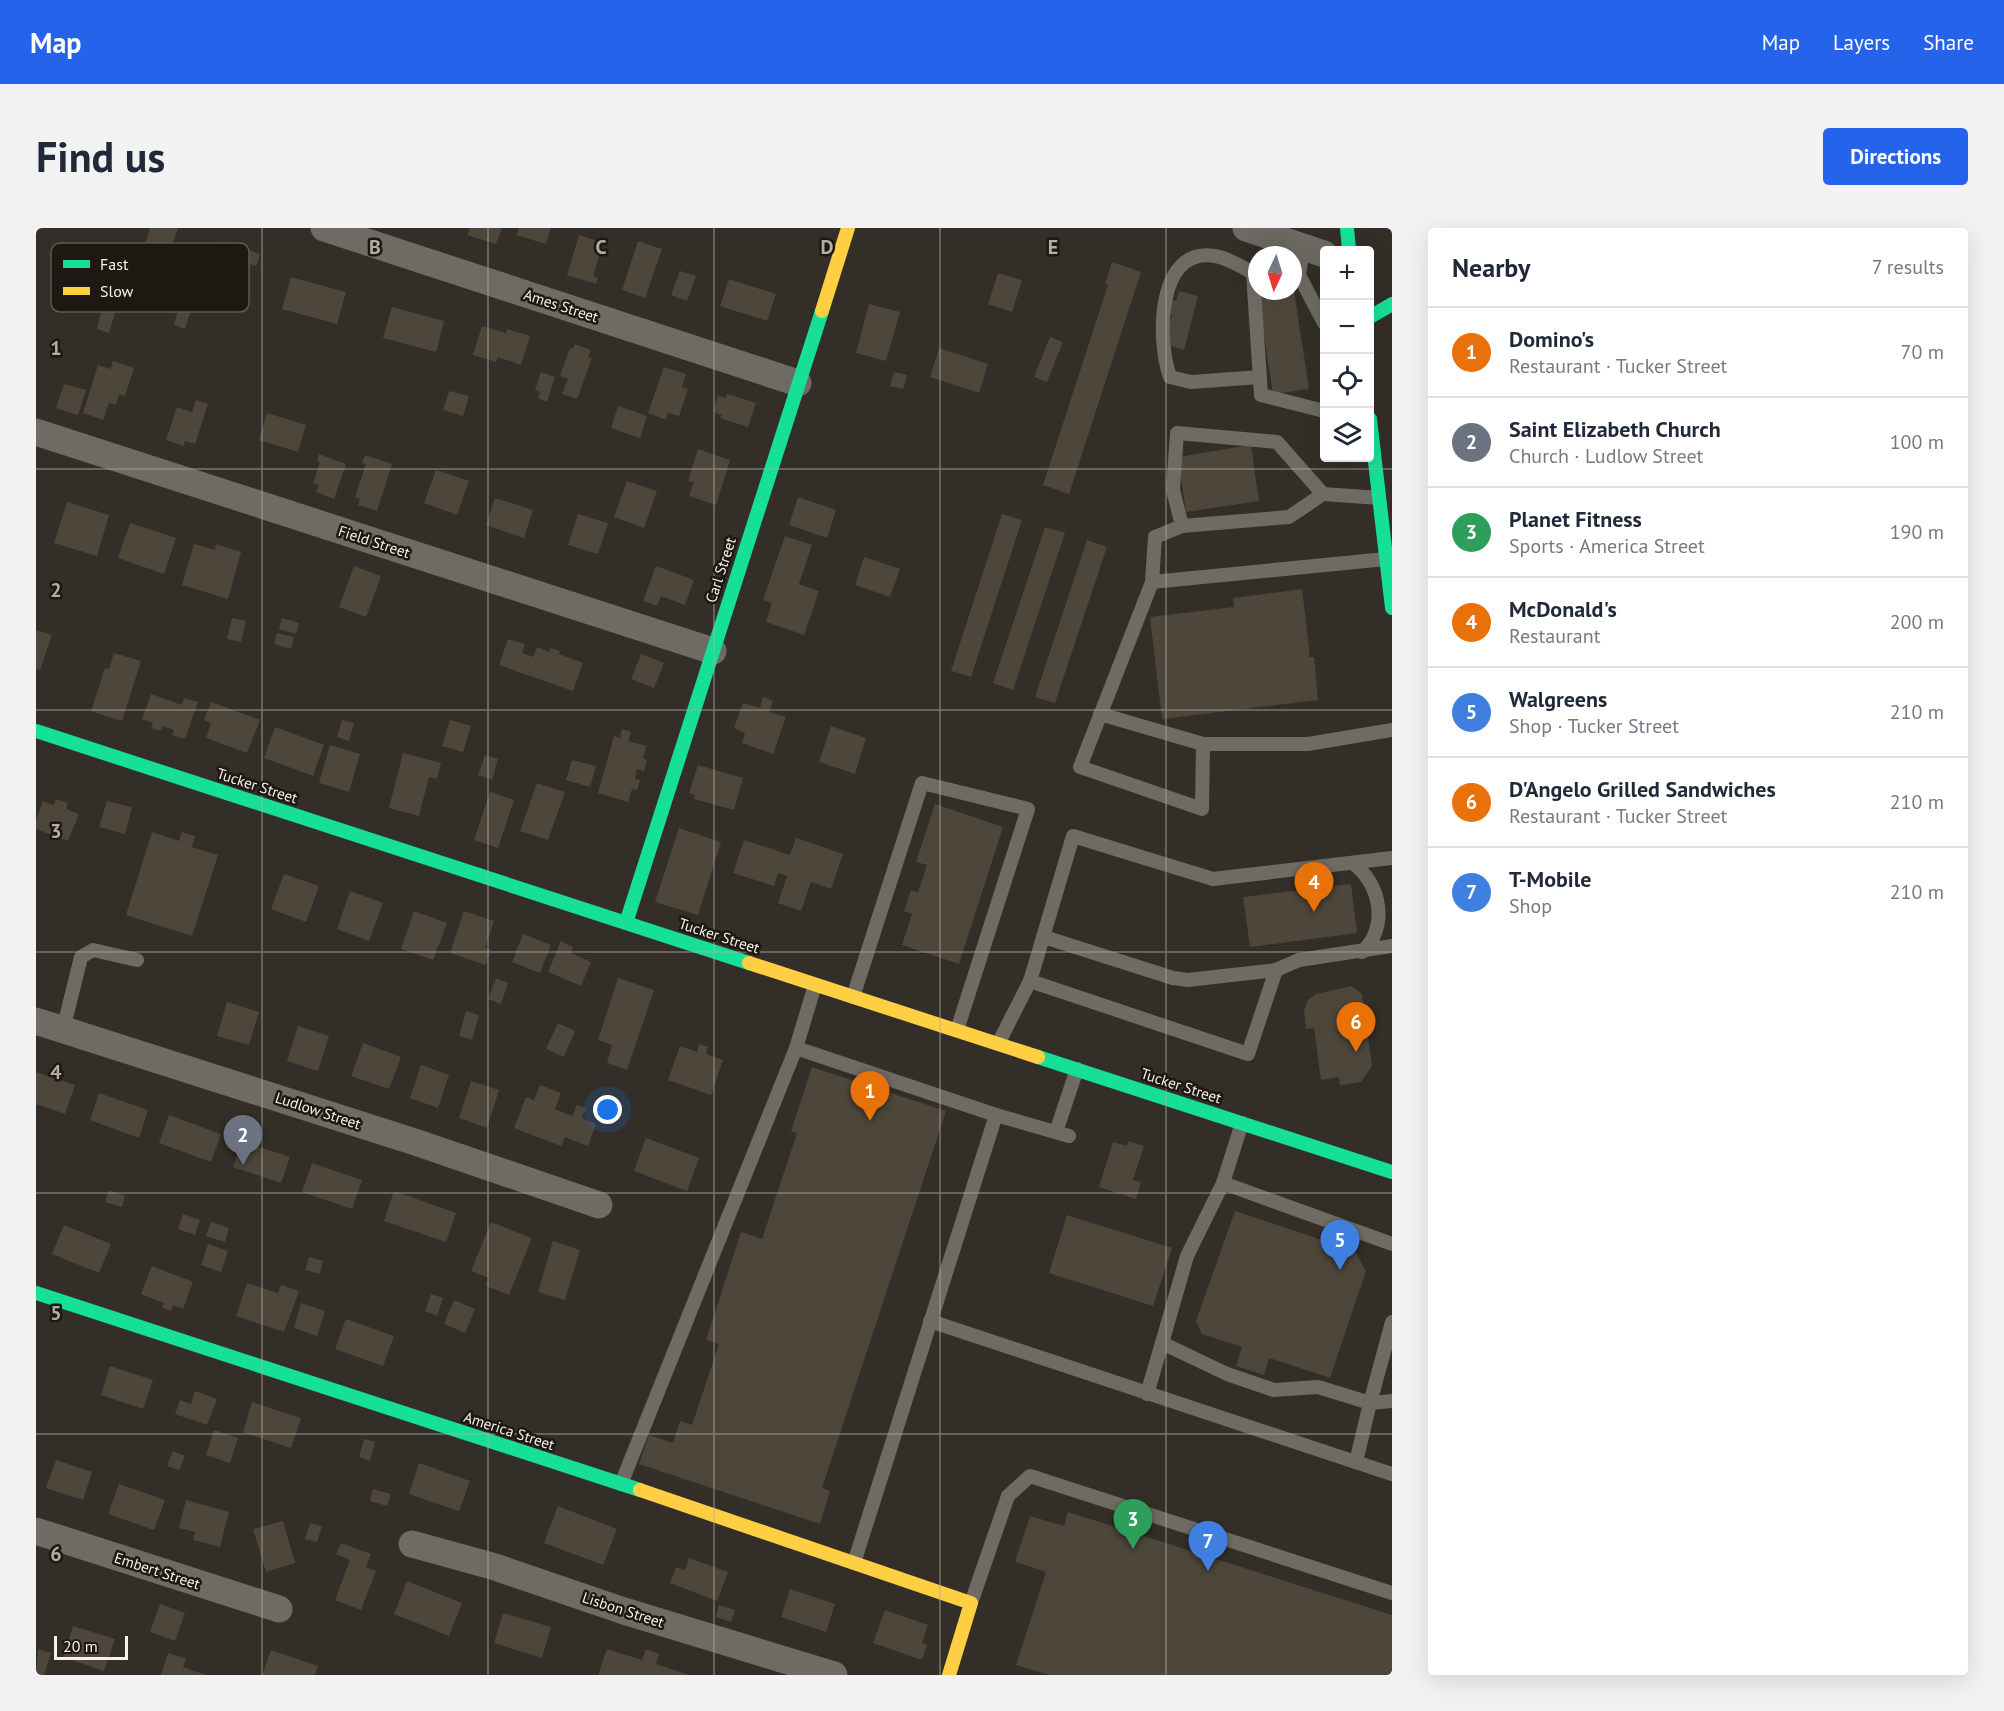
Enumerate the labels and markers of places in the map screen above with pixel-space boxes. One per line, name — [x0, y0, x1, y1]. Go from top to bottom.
pin: 4 — [1294, 862, 1334, 912]
pin: 6 — [1336, 1002, 1376, 1052]
pin: 1 — [850, 1072, 890, 1121]
pin: 2 — [224, 1116, 262, 1165]
pin: 5 — [1320, 1220, 1360, 1270]
pin: 3 — [1114, 1500, 1152, 1549]
pin: 7 — [1188, 1522, 1228, 1571]

